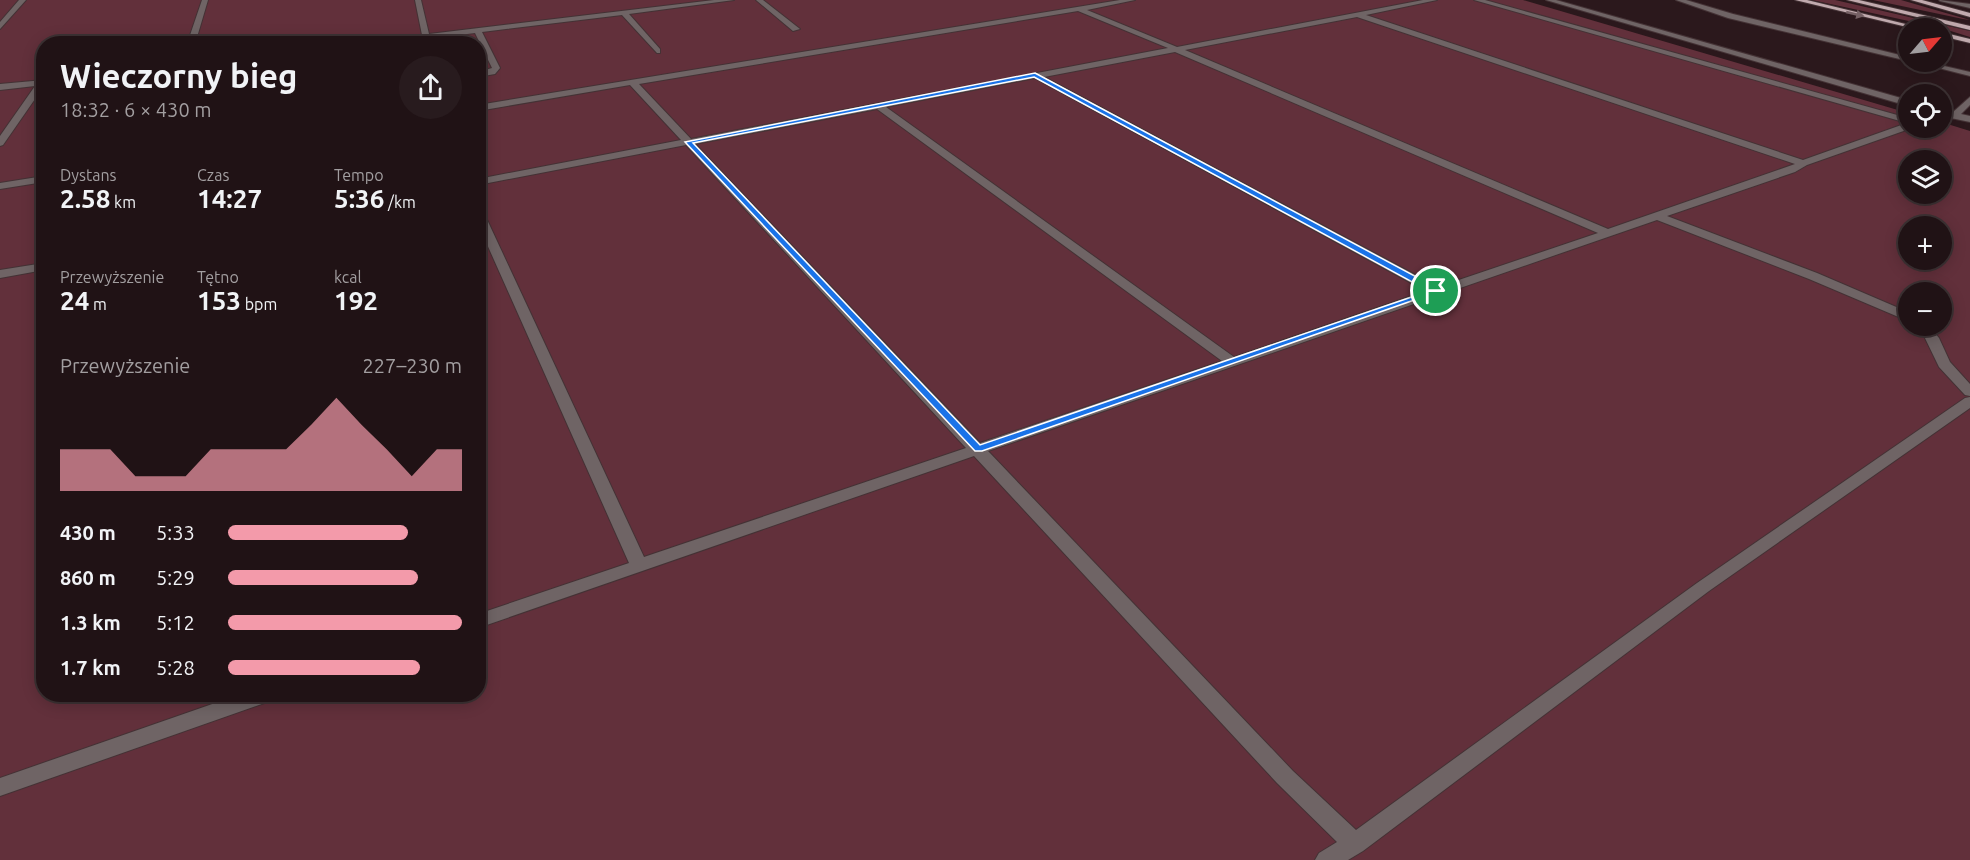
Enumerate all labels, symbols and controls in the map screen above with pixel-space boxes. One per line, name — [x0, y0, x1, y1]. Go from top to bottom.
one-way arrow — [1845, 9, 1864, 19]
north arrow — [1898, 18, 1952, 72]
map controls — [1898, 18, 1952, 336]
button: share — [399, 56, 462, 119]
text: Wieczorny bieg — [60, 57, 298, 94]
button: locate — [1898, 84, 1952, 138]
text: 18:32 · 6 × 430 m — [60, 98, 212, 121]
button: layers — [1898, 150, 1952, 204]
text: Dystans — [60, 166, 117, 184]
text: Czas — [197, 166, 229, 184]
text: Tempo — [334, 166, 384, 184]
text: 2.58 — [60, 184, 110, 213]
text: 14:27 — [197, 184, 262, 213]
text: 5:36 — [334, 184, 384, 213]
text: km — [110, 193, 136, 211]
text: /km — [384, 193, 416, 211]
button: + — [1898, 216, 1952, 270]
pin — [1410, 265, 1461, 316]
text: Przewyższenie — [60, 268, 164, 286]
text: Tętno — [197, 268, 239, 286]
text: kcal — [334, 268, 362, 286]
icon: arrive — [1419, 274, 1452, 307]
button: − — [1898, 282, 1952, 336]
text: 24 — [60, 286, 89, 315]
text: 153 — [197, 286, 241, 315]
text: 192 — [334, 286, 378, 315]
text: m — [89, 295, 107, 313]
text: bpm — [241, 295, 277, 313]
text: Przewyższenie — [60, 354, 190, 377]
text: 227–230 m — [363, 354, 462, 377]
text: 430 m — [60, 521, 116, 544]
text: 5:33 — [156, 521, 195, 544]
text: 860 m — [60, 566, 116, 589]
text: 5:29 — [156, 566, 195, 589]
text: 1.3 km — [60, 611, 121, 634]
text: 5:12 — [156, 611, 195, 634]
text: 1.7 km — [60, 656, 121, 679]
text: 5:28 — [156, 656, 195, 679]

